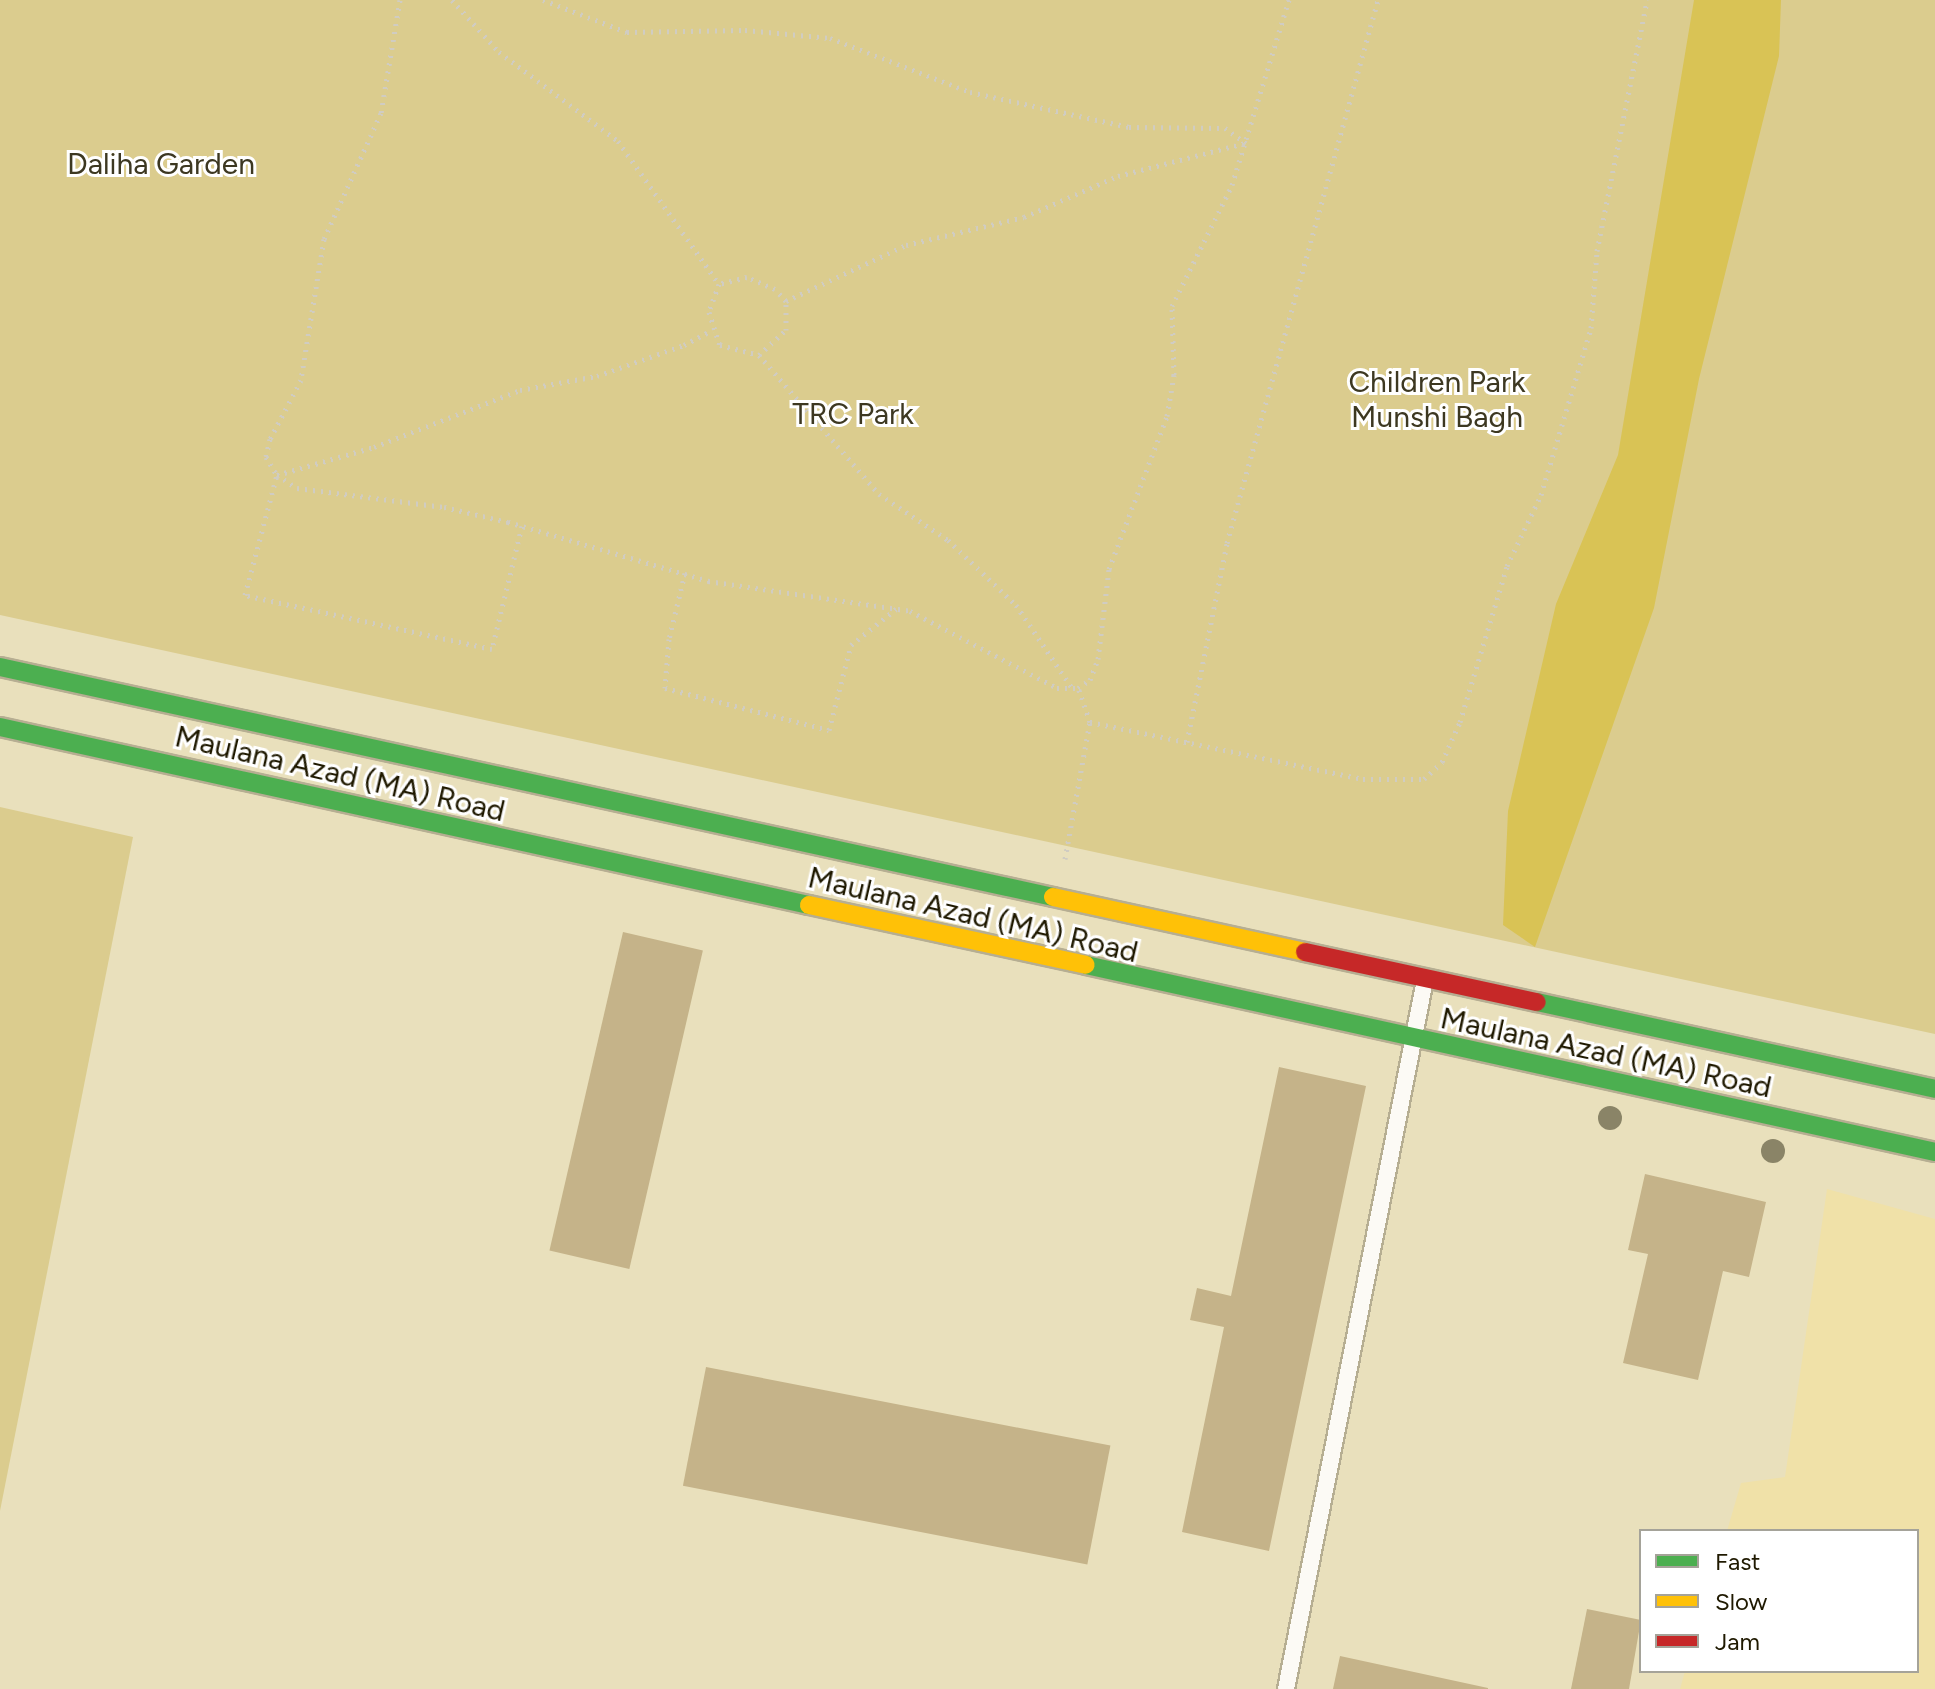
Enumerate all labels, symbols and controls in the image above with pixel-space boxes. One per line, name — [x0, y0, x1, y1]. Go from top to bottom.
park label: Daliha Garden — [67, 146, 255, 182]
park label: Children Park Munshi Bagh — [1348, 364, 1526, 434]
park label: TRC Park — [792, 396, 914, 432]
street label: Maulana Azad (MA) Road — [172, 719, 508, 829]
street label: Maulana Azad (MA) Road — [805, 860, 1141, 970]
street label: Maulana Azad (MA) Road — [1437, 1000, 1775, 1106]
legend — [1639, 1529, 1919, 1673]
text: Fast — [1715, 1547, 1760, 1576]
text: Slow — [1715, 1587, 1767, 1616]
text: Jam — [1715, 1627, 1760, 1656]

